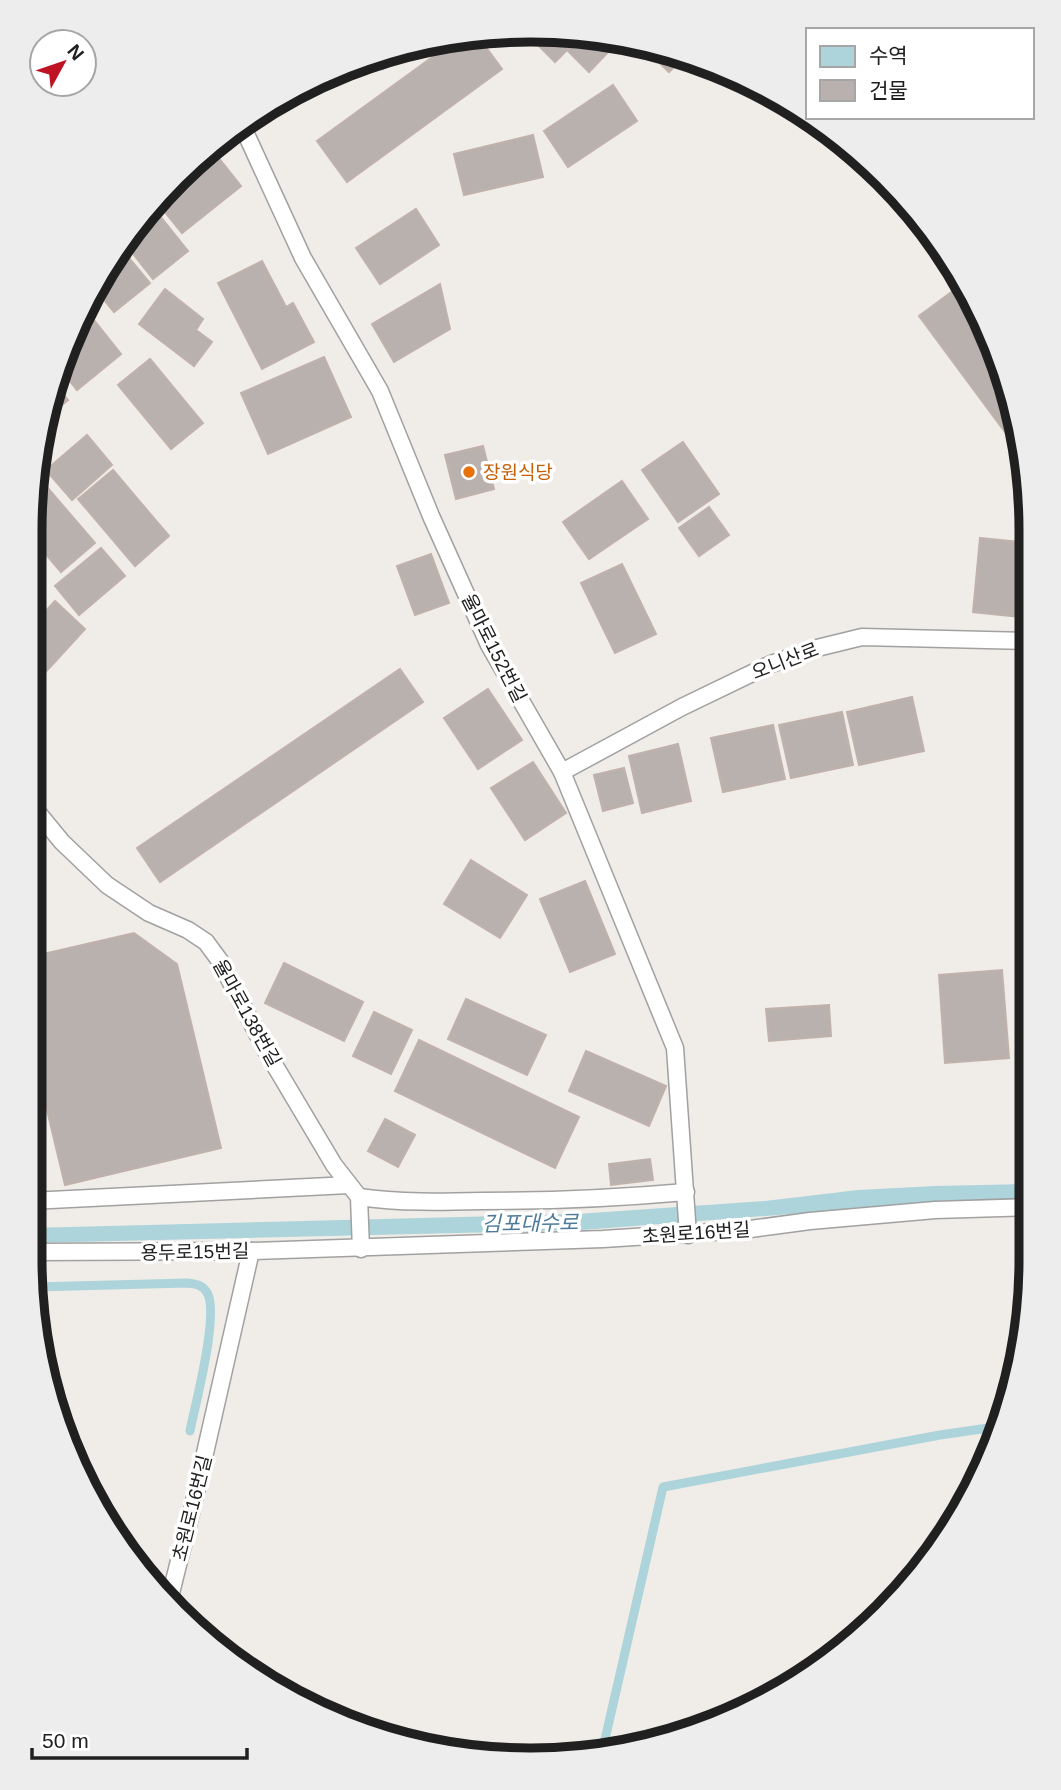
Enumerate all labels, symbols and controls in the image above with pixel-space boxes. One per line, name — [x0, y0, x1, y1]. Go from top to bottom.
north arrow — [28, 28, 98, 98]
legend — [806, 28, 1033, 119]
text: N — [63, 40, 88, 64]
text: 수역 — [869, 44, 908, 67]
text: 건물 — [869, 79, 908, 102]
place label: 장원식당 — [483, 462, 553, 483]
marker: 장원식당 — [461, 464, 477, 480]
street label: 율마로152번길 — [458, 590, 530, 706]
street label: 오니산로 — [749, 639, 821, 683]
street label: 율마로138번길 — [209, 956, 285, 1070]
water label: 김포대수로 — [482, 1211, 580, 1235]
street label: 초원로16번길 — [641, 1219, 751, 1247]
street label: 용두로15번길 — [141, 1241, 249, 1263]
street label: 초원로16번길 — [169, 1453, 215, 1563]
scale bar — [32, 1716, 247, 1760]
text: 50 m — [42, 1729, 89, 1752]

